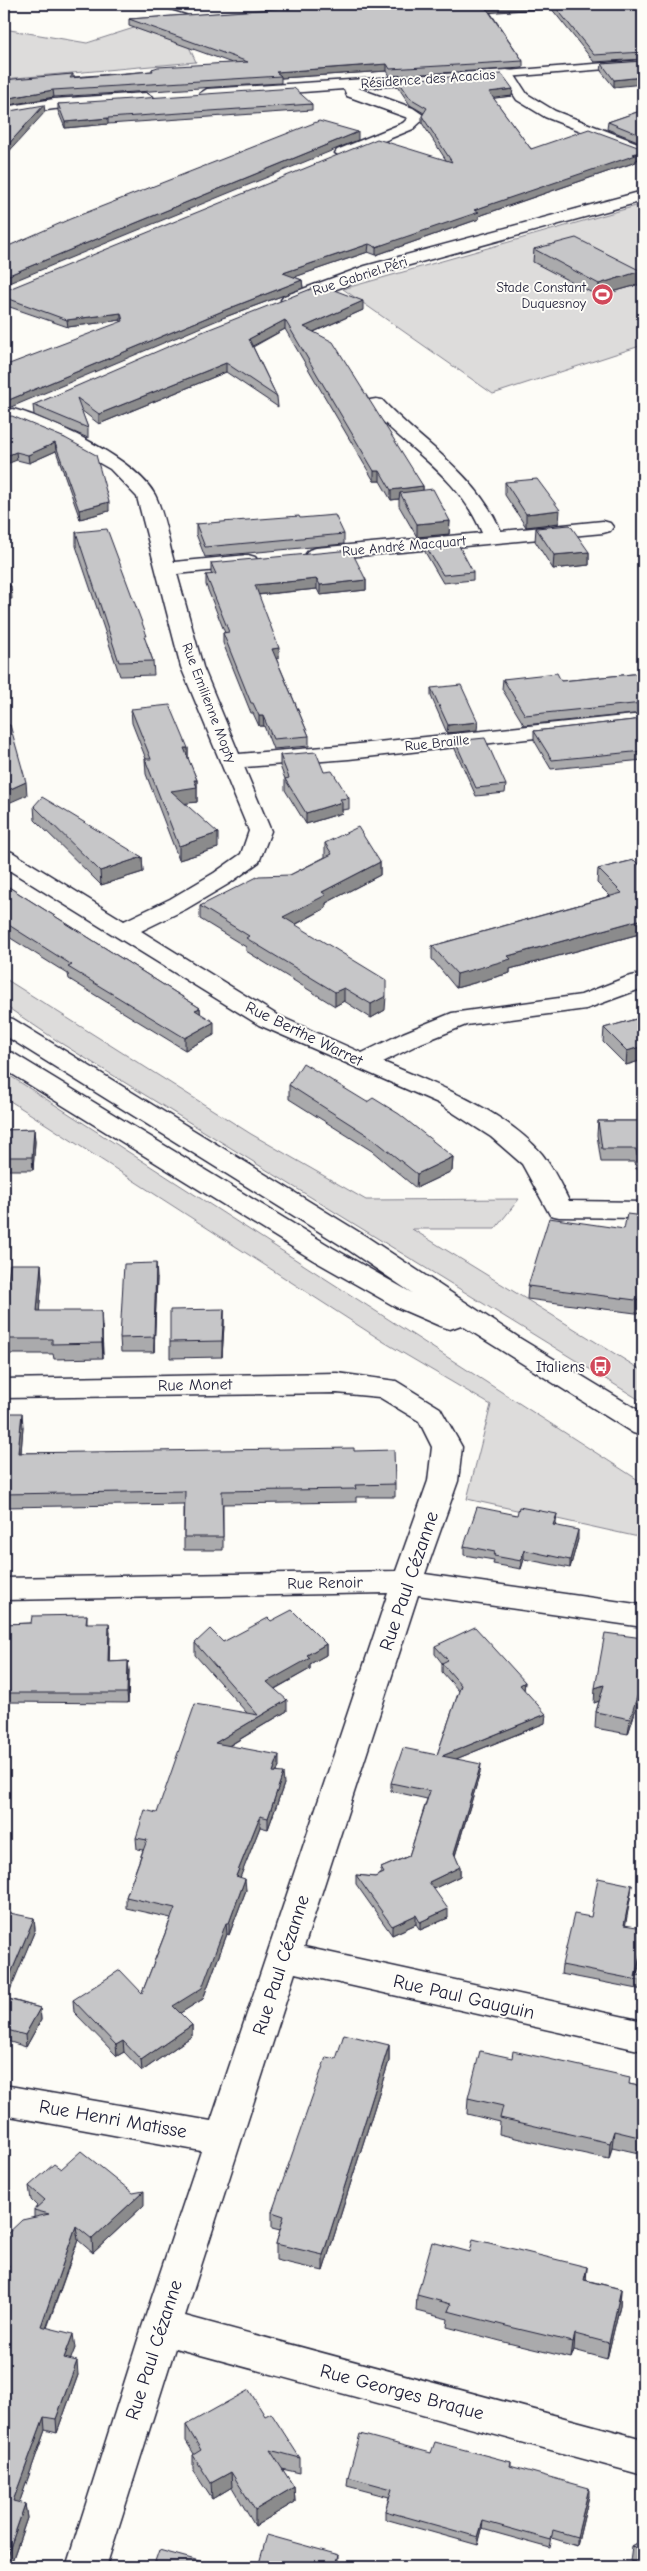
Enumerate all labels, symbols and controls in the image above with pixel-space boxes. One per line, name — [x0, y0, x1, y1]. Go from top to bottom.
street label: Résidence des Acacias — [360, 66, 496, 92]
street label: Rue Gabriel Péri — [311, 253, 409, 299]
place label: Stade Constant Duquesnoy — [496, 279, 587, 312]
sports icon: Stade Constant Duquesnoy — [590, 283, 614, 307]
street label: Rue André Macquart — [341, 532, 468, 560]
street label: Rue Emilienne Mopty — [178, 640, 240, 766]
street label: Rue Braille — [404, 731, 470, 755]
street label: Rue Berthe Warret — [243, 998, 366, 1070]
bus stop icon: Italiens — [589, 1355, 613, 1379]
place label: Italiens — [536, 1358, 585, 1376]
street label: Rue Monet — [158, 1375, 233, 1395]
street label: Rue Paul Cézanne — [375, 1508, 443, 1654]
street label: Rue Renoir — [287, 1573, 364, 1593]
street label: Rue Paul Cézanne — [248, 1892, 314, 2038]
street label: Rue Paul Gauguin — [391, 1970, 537, 2024]
street label: Rue Henri Matisse — [37, 2095, 189, 2143]
street label: Rue Paul Cézanne — [121, 2277, 187, 2423]
street label: Rue Georges Braque — [318, 2360, 486, 2424]

